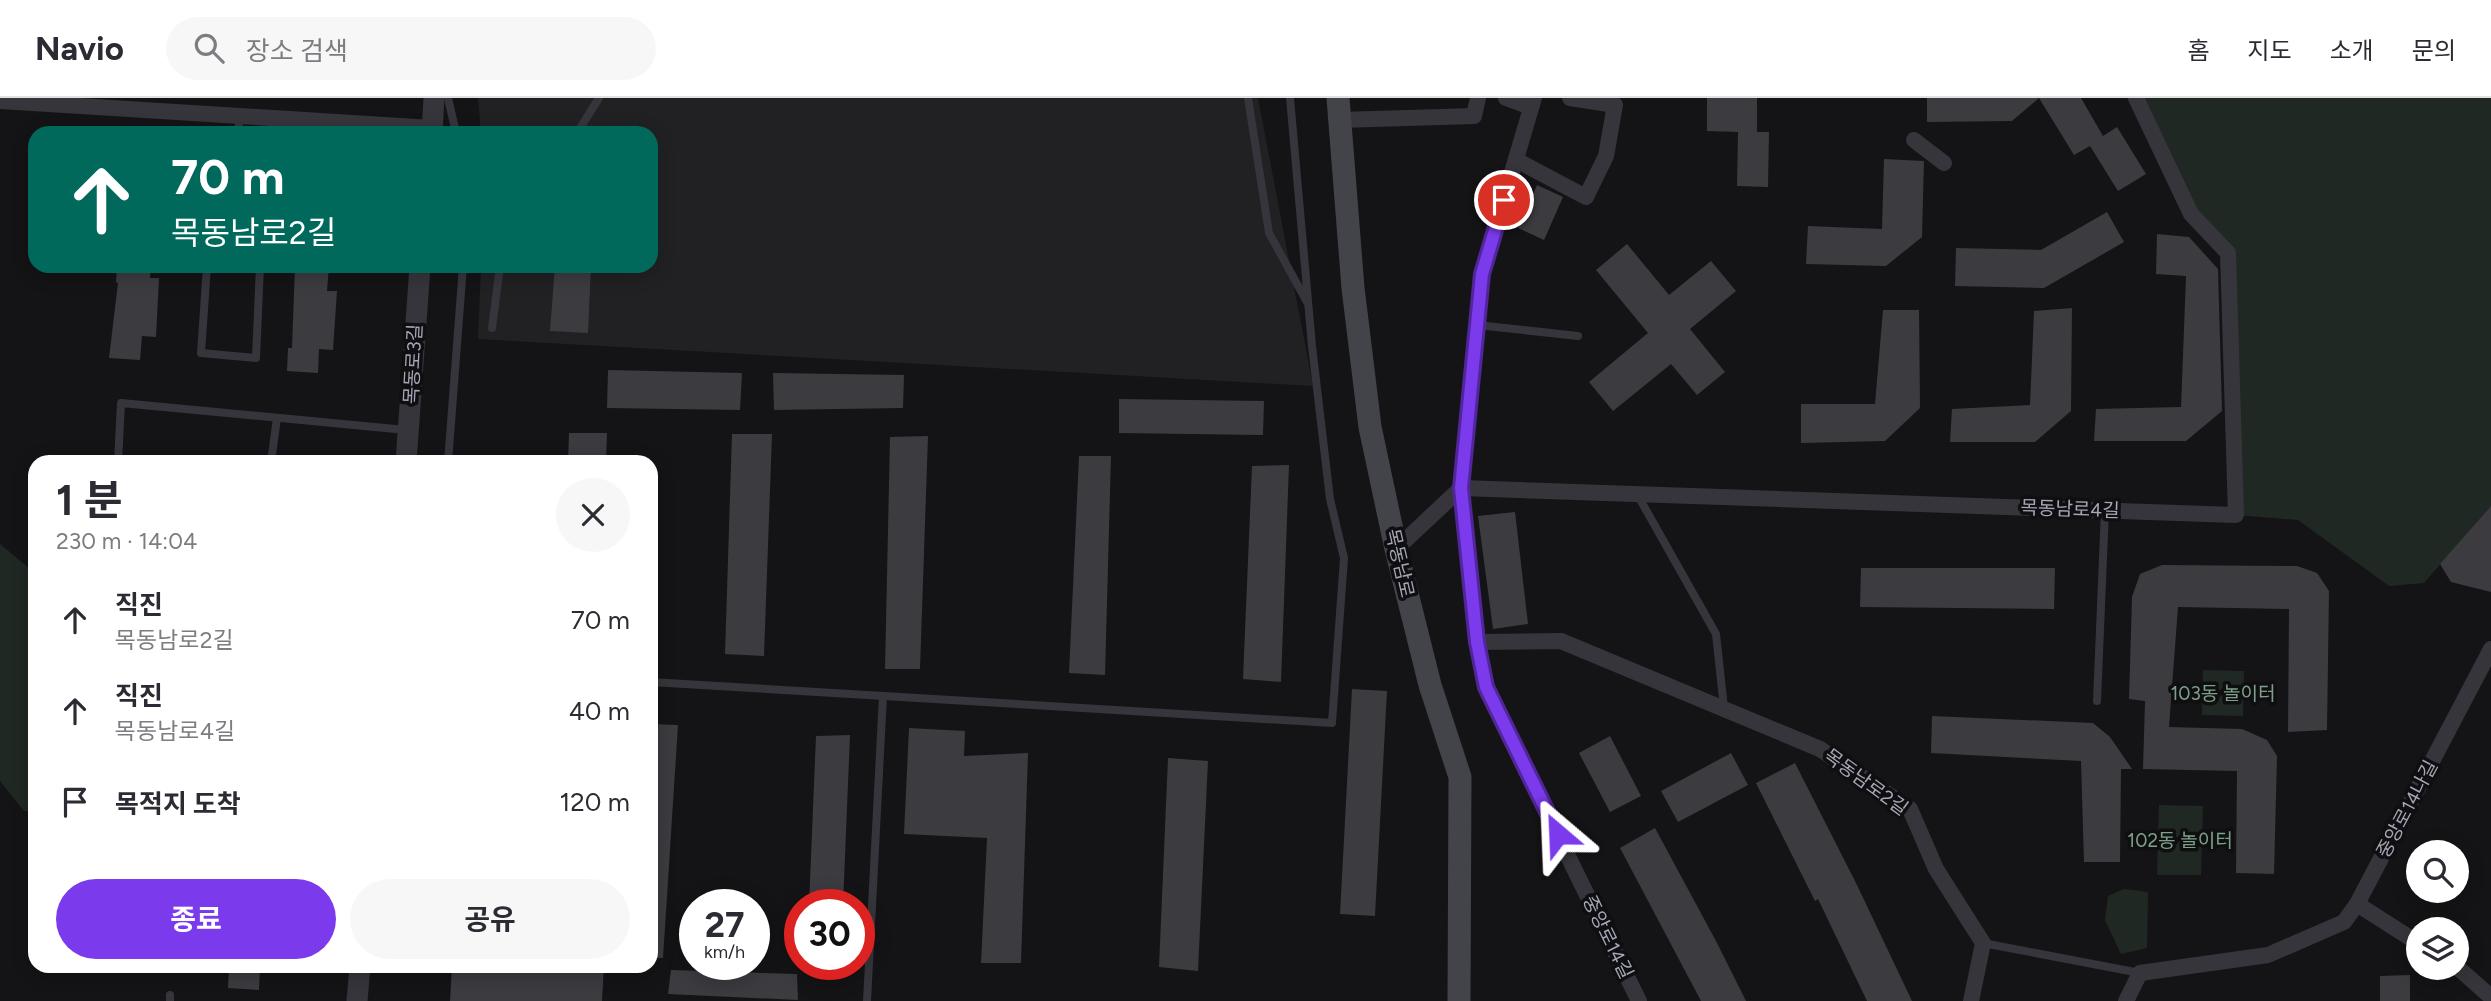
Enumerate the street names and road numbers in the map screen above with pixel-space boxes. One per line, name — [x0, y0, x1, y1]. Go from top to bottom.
street label: 목동로3길 — [399, 323, 427, 405]
street label: 목동남로4길 — [2020, 496, 2120, 522]
street label: 목동남로 — [1381, 526, 1419, 600]
street label: 목동남로2길 — [1820, 744, 1912, 820]
street label: 중앙로14나길 — [2372, 756, 2442, 862]
street label: 중앙로14길 — [1578, 892, 1638, 982]

